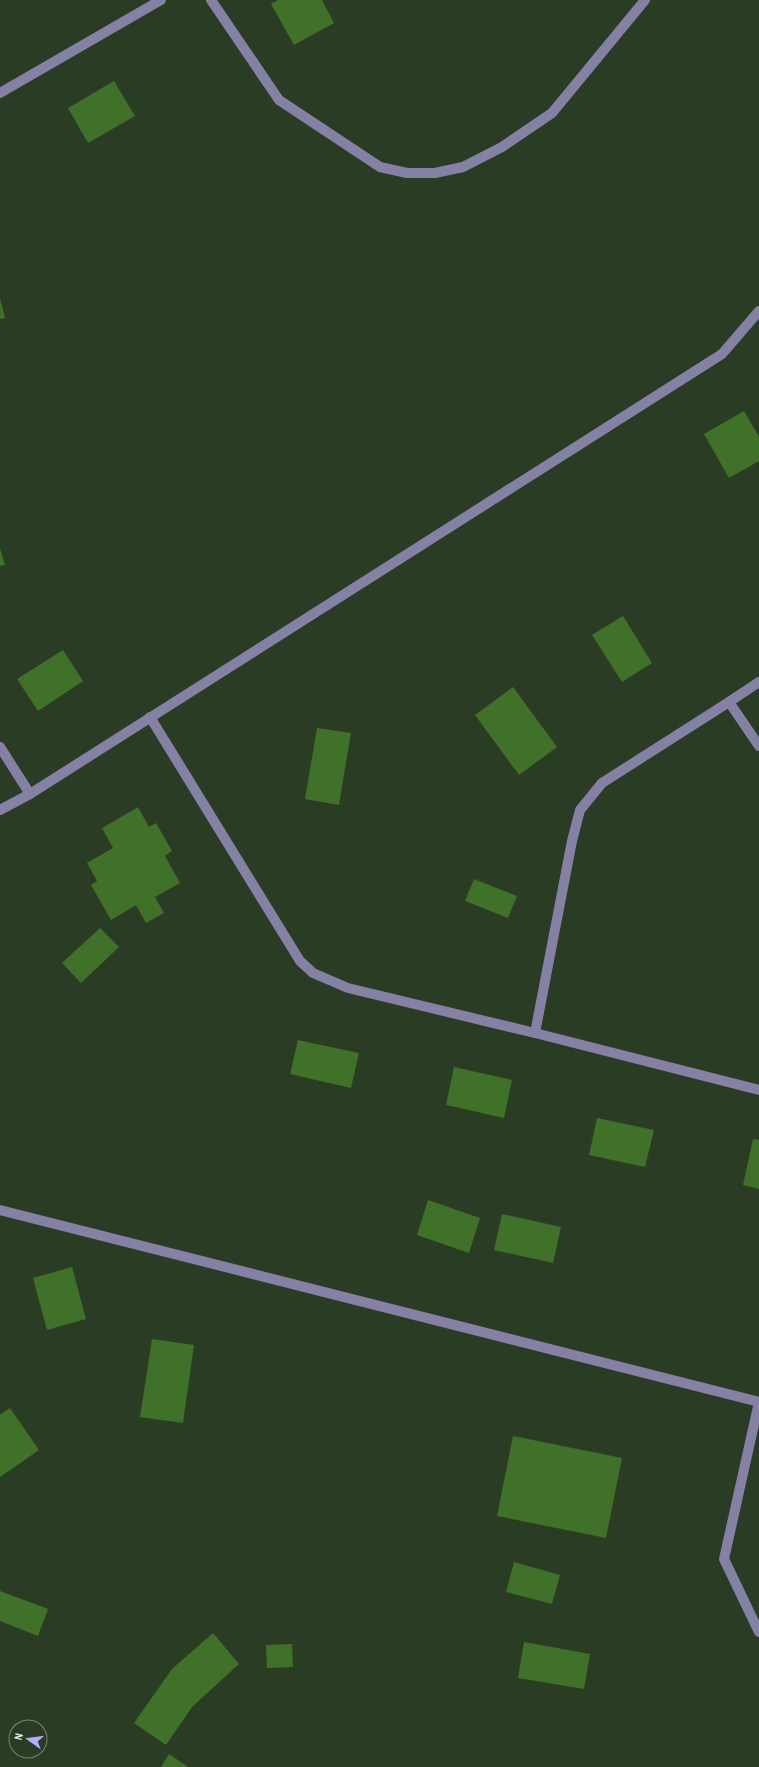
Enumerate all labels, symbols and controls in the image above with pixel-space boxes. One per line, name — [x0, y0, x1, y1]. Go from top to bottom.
north arrow — [8, 1719, 48, 1759]
text: N — [11, 1732, 26, 1741]

